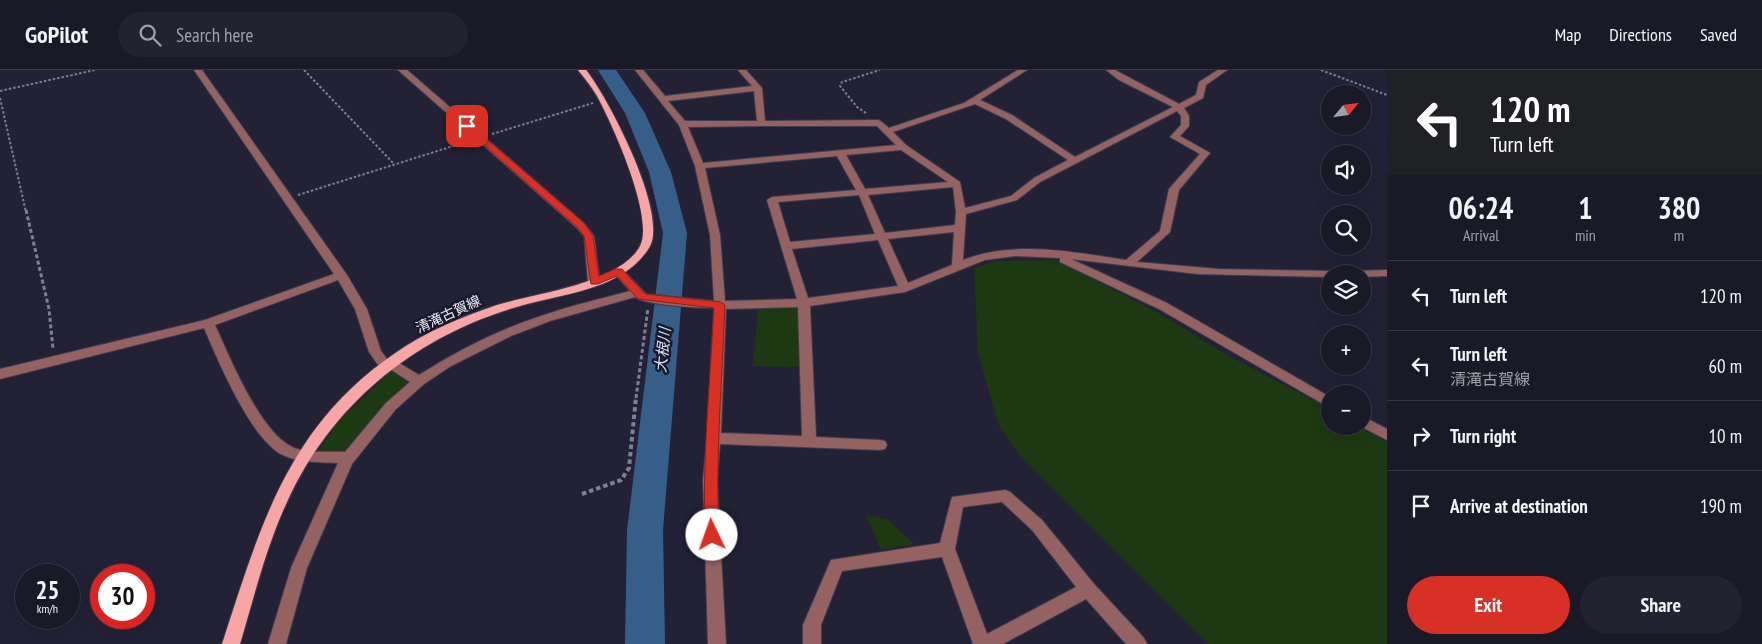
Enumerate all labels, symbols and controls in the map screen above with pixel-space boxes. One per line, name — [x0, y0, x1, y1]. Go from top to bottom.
search box — [118, 12, 468, 57]
text: GoPilot — [25, 19, 88, 50]
icon: search — [136, 21, 164, 49]
text: Search here — [176, 23, 253, 47]
text: Map — [1555, 23, 1581, 46]
text: Directions — [1609, 23, 1672, 46]
text: Saved — [1700, 23, 1737, 46]
north arrow — [1321, 85, 1371, 135]
map controls — [1321, 85, 1371, 435]
text: 120 m — [1490, 86, 1571, 132]
icon: left — [1407, 90, 1472, 155]
pin — [446, 105, 488, 147]
icon: arrive — [453, 112, 481, 140]
text: Turn left — [1490, 130, 1554, 158]
button: sound — [1321, 145, 1371, 195]
text: 06:24 — [1449, 188, 1513, 227]
text: 1 — [1578, 188, 1593, 227]
text: 380 — [1657, 188, 1700, 227]
button: search — [1321, 205, 1371, 255]
text: Arrival — [1463, 225, 1499, 245]
text: min — [1575, 225, 1596, 245]
text: m — [1674, 225, 1684, 245]
button: layers — [1321, 265, 1371, 315]
icon: left — [1407, 282, 1435, 310]
text: Turn left — [1450, 284, 1507, 308]
text: 120 m — [1700, 284, 1742, 308]
street label: 清滝古賀線 — [412, 291, 484, 337]
water label: 大根川 — [651, 325, 675, 373]
button: + — [1321, 325, 1371, 375]
text: Turn left — [1450, 342, 1507, 366]
icon: left — [1407, 352, 1435, 380]
text: 60 m — [1709, 354, 1742, 378]
text: 清滝古賀線 — [1450, 369, 1530, 389]
button: − — [1321, 385, 1371, 435]
icon: right — [1407, 422, 1435, 450]
text: Turn right — [1450, 424, 1516, 448]
text: 10 m — [1709, 424, 1742, 448]
icon: arrive — [1407, 492, 1435, 520]
text: Arrive at destination — [1450, 494, 1588, 518]
text: 190 m — [1700, 494, 1742, 518]
position arrow — [685, 508, 737, 560]
speed limit sign: 30 — [90, 564, 155, 629]
text: 25 — [36, 574, 59, 606]
button: Exit — [1407, 576, 1570, 634]
button: Share — [1580, 576, 1742, 634]
text: km/h — [37, 601, 58, 616]

